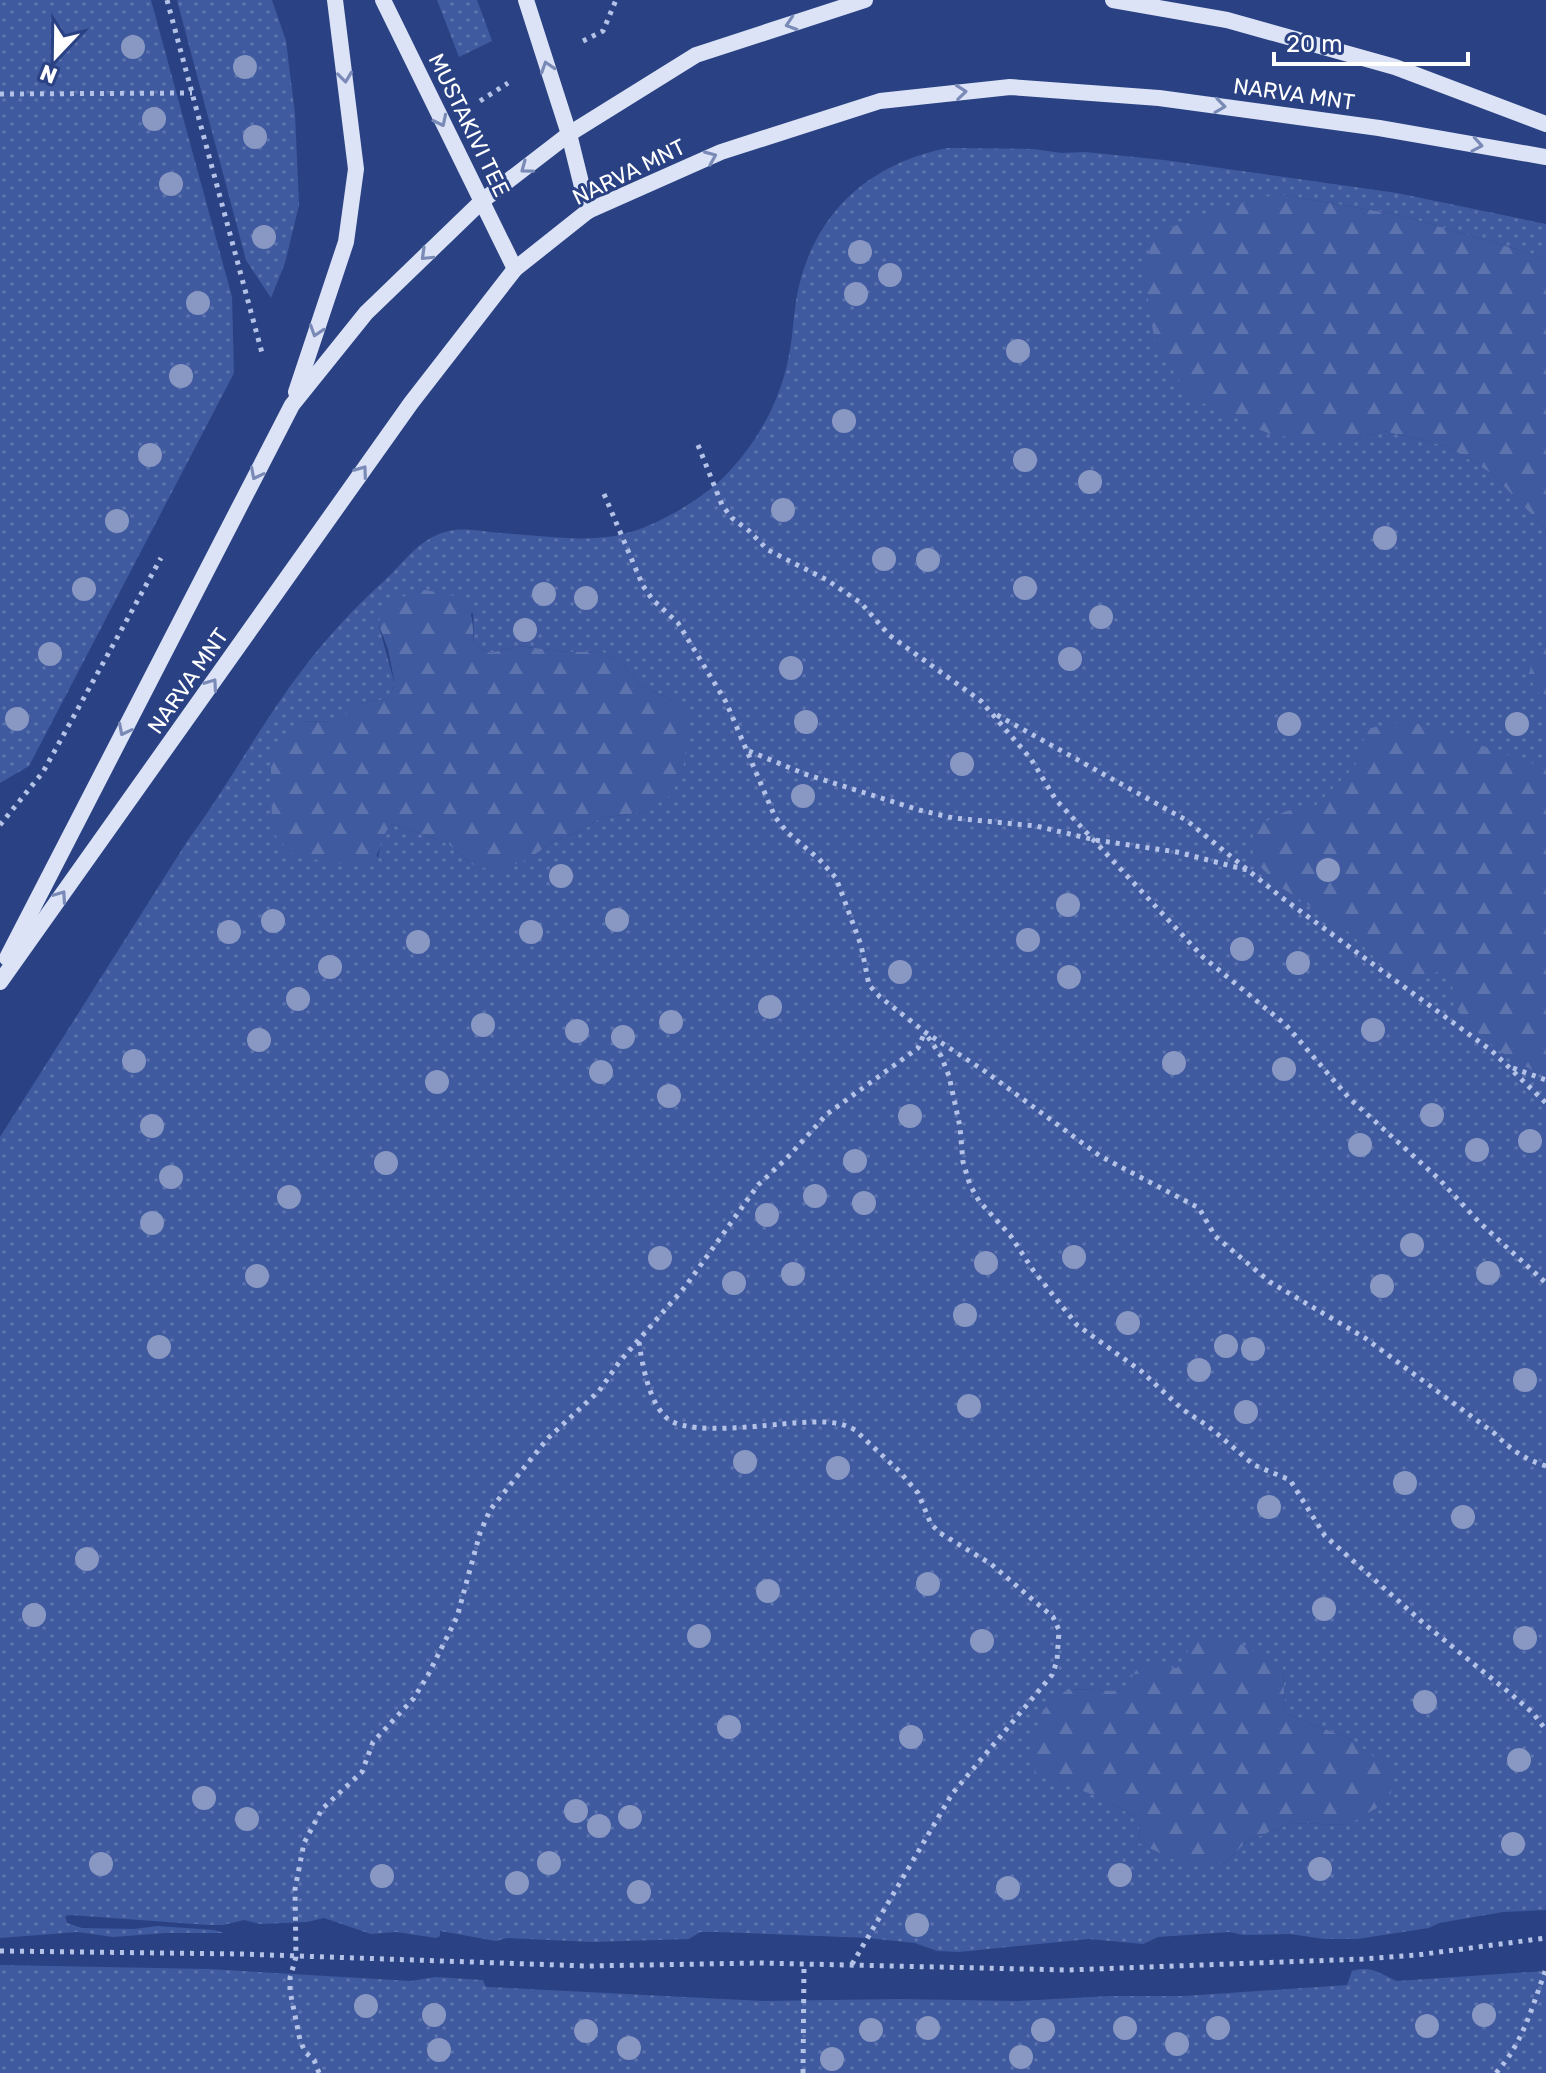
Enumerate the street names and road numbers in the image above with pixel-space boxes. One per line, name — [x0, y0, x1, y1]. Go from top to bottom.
street label: MUSTAKIVI TEE — [423, 49, 515, 201]
street label: NARVA MNT — [1232, 72, 1357, 116]
street label: NARVA MNT — [568, 133, 690, 211]
street label: NARVA MNT — [142, 623, 234, 739]

